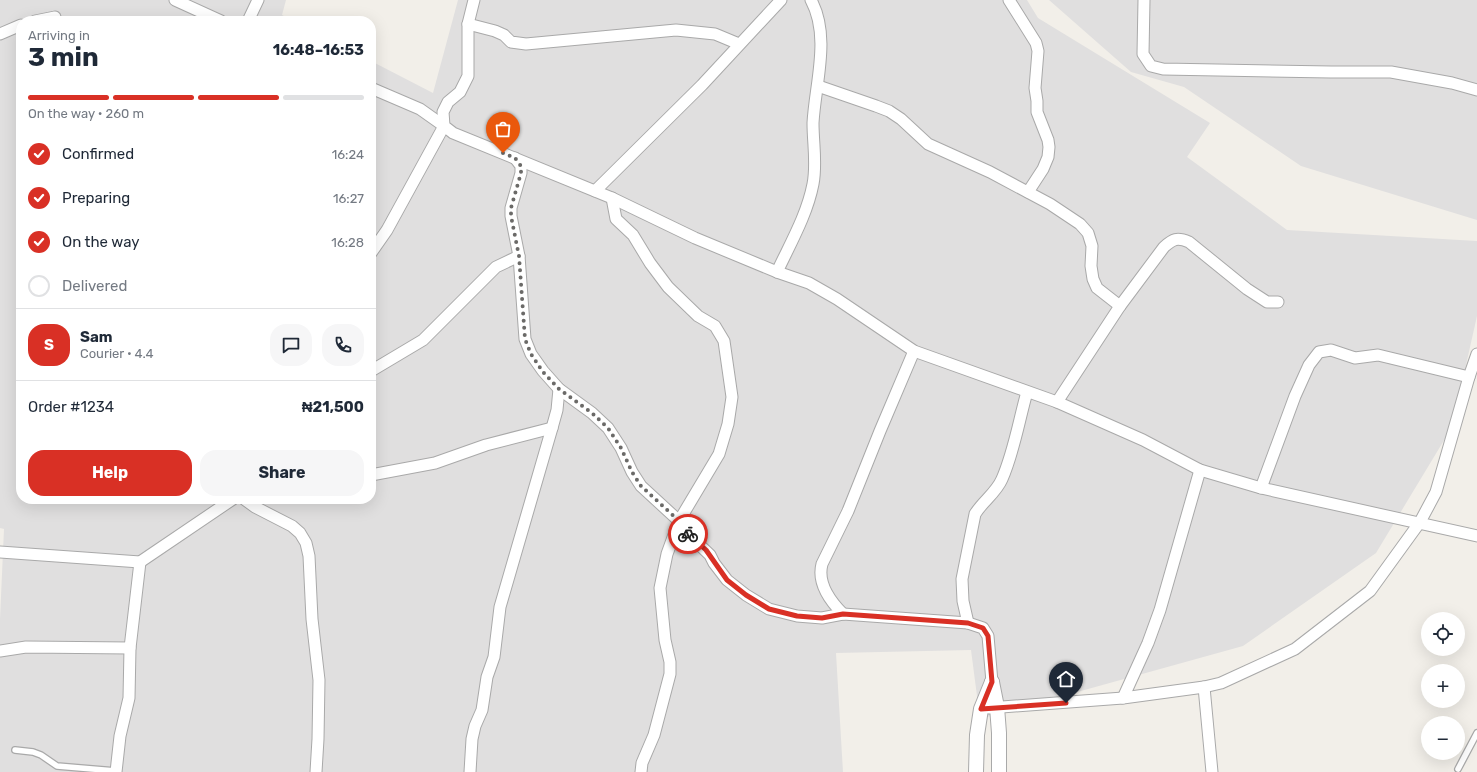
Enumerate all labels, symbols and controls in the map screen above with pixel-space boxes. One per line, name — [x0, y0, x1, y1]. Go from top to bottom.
text: Arriving in — [28, 28, 90, 43]
text: 16:48–16:53 — [273, 41, 364, 59]
text: 3 min — [28, 42, 99, 73]
text: On the way · 260 m — [28, 106, 144, 121]
pin — [486, 112, 520, 153]
icon: bag — [492, 118, 514, 140]
icon: check — [28, 143, 50, 165]
text: Confirmed — [62, 145, 134, 163]
text: 16:24 — [332, 147, 364, 162]
icon: check — [28, 187, 50, 209]
text: Preparing — [62, 189, 130, 207]
text: 16:27 — [333, 191, 364, 206]
icon: check — [28, 231, 50, 253]
text: On the way — [62, 233, 140, 251]
text: 16:28 — [331, 235, 364, 250]
text: Delivered — [62, 277, 127, 295]
button: chat — [270, 324, 312, 366]
button: phone — [322, 324, 364, 366]
text: Sam — [80, 328, 113, 346]
text: S — [44, 336, 54, 354]
text: Courier · 4.4 — [80, 346, 154, 361]
text: Order #1234 — [28, 398, 114, 416]
text: ₦21,500 — [302, 398, 364, 416]
button: Help — [28, 450, 192, 496]
button: Share — [200, 450, 364, 496]
courier — [668, 514, 708, 554]
icon: bike — [677, 523, 699, 545]
map controls — [1421, 612, 1465, 760]
button: locate — [1421, 612, 1465, 656]
pin — [1049, 662, 1083, 703]
button: + — [1421, 664, 1465, 708]
icon: home — [1055, 668, 1077, 690]
button: − — [1421, 716, 1465, 760]

